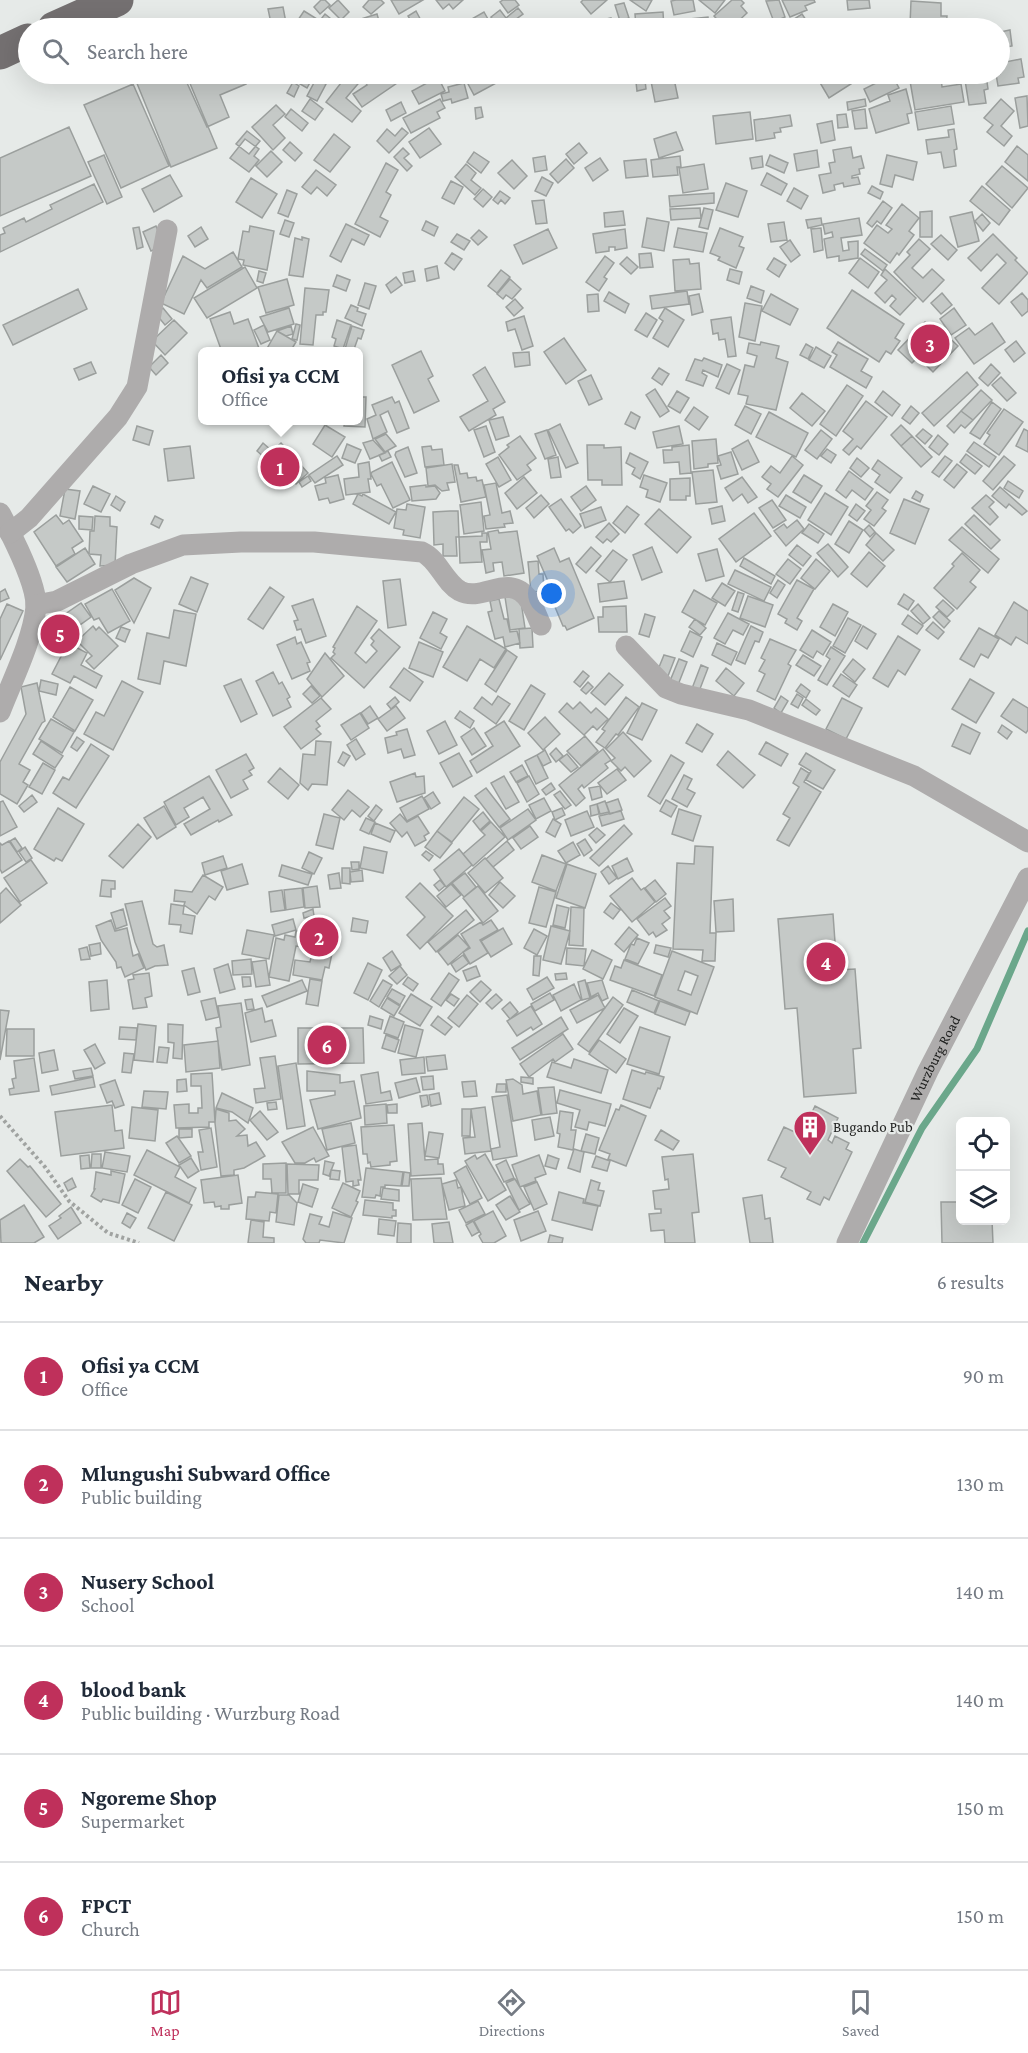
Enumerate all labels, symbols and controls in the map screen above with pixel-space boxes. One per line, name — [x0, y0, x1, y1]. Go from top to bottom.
search box — [18, 18, 1010, 84]
icon: search — [39, 35, 72, 68]
text: Search here — [87, 39, 188, 64]
pin: 3 — [910, 322, 950, 366]
popup — [198, 347, 363, 425]
text: Ofisi ya CCM — [221, 363, 340, 388]
text: Office — [221, 388, 268, 410]
pin: 1 — [260, 444, 300, 490]
your location — [537, 579, 566, 608]
pin: 5 — [40, 612, 80, 656]
pin: 2 — [300, 914, 338, 960]
pin: 4 — [806, 940, 846, 984]
street label: Wurzburg Road — [907, 1013, 963, 1105]
pin: 6 — [308, 1022, 346, 1068]
building icon: Bugando Pub — [792, 1109, 828, 1156]
map controls — [956, 1117, 1010, 1225]
button: locate — [956, 1117, 1010, 1171]
place label: Bugando Pub — [833, 1119, 913, 1136]
button: layers — [956, 1171, 1010, 1225]
text: Nearby — [24, 1268, 103, 1297]
text: 6 results — [937, 1271, 1004, 1293]
text: Ofisi ya CCM — [81, 1353, 200, 1378]
text: 1 — [40, 1365, 47, 1387]
text: 90 m — [963, 1365, 1004, 1387]
text: Office — [81, 1378, 128, 1400]
text: Mlungushi Subward Office — [81, 1461, 330, 1486]
text: 2 — [38, 1473, 49, 1495]
text: 130 m — [957, 1473, 1004, 1495]
text: Public building — [81, 1486, 202, 1508]
text: Nusery School — [81, 1569, 214, 1594]
text: 3 — [39, 1581, 48, 1603]
text: 140 m — [956, 1581, 1004, 1603]
text: School — [81, 1594, 134, 1616]
text: blood bank — [81, 1677, 186, 1702]
text: 4 — [38, 1689, 49, 1711]
text: 140 m — [956, 1689, 1004, 1711]
text: Public building · Wurzburg Road — [81, 1702, 340, 1724]
text: Ngoreme Shop — [81, 1785, 217, 1810]
text: 5 — [39, 1797, 48, 1819]
text: 150 m — [957, 1797, 1004, 1819]
text: Supermarket — [81, 1810, 184, 1832]
text: FPCT — [81, 1893, 131, 1918]
text: 6 — [38, 1905, 49, 1927]
text: 150 m — [957, 1905, 1004, 1927]
text: Church — [81, 1918, 140, 1940]
tab: Map — [149, 1986, 182, 2039]
tab: Directions — [479, 1986, 545, 2039]
tab: Saved — [842, 1986, 879, 2039]

